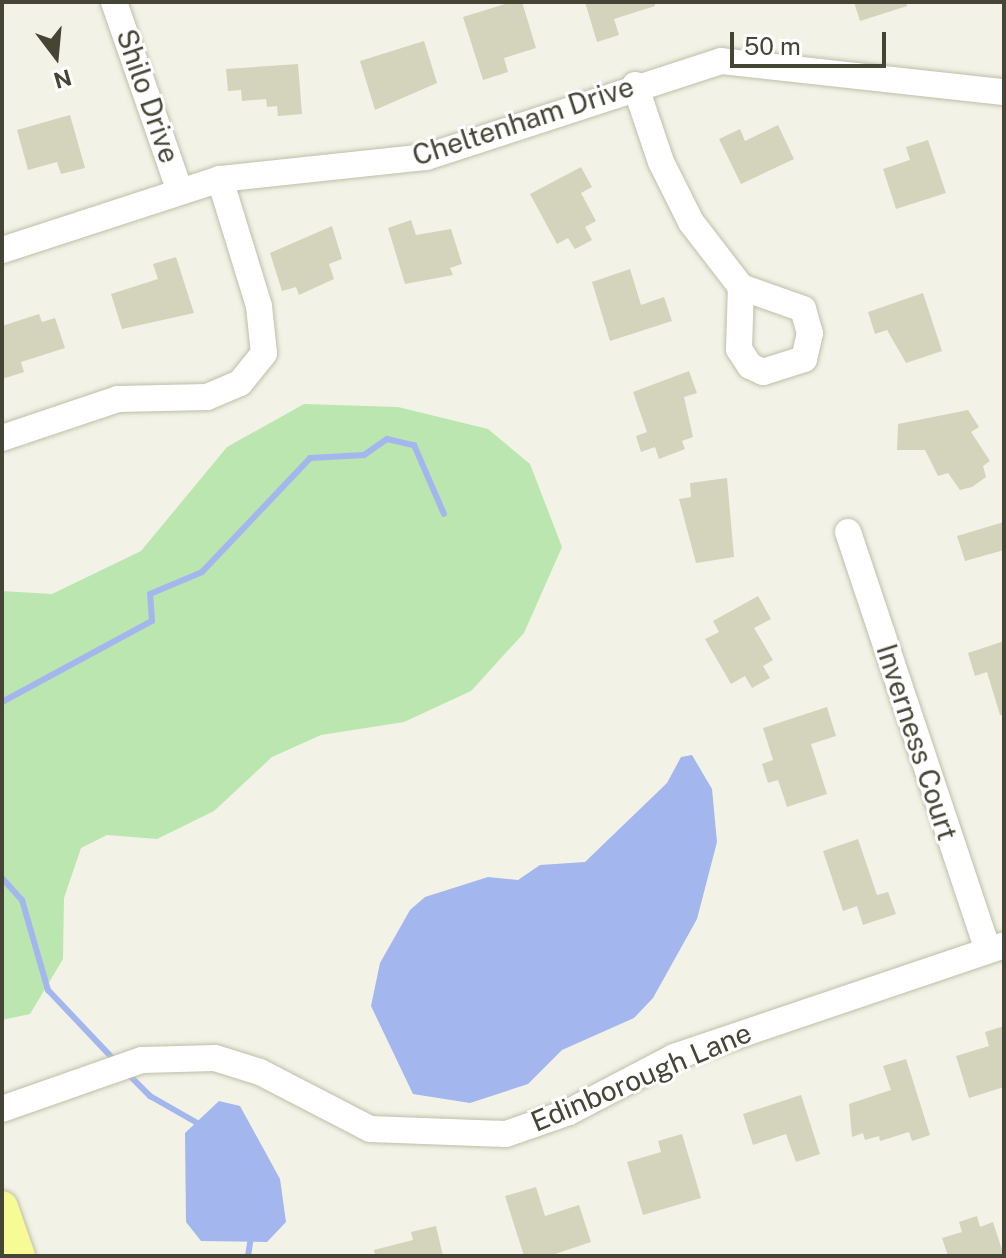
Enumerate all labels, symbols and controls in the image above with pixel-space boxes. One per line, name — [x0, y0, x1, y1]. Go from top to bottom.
north arrow — [16, 16, 96, 96]
scale bar — [734, 16, 890, 66]
street label: Shilo Drive — [109, 25, 187, 167]
text: 50 m — [744, 32, 801, 60]
text: N — [51, 64, 74, 94]
street label: Cheltenham Drive — [408, 69, 638, 173]
street label: Inverness Court — [869, 640, 965, 844]
street label: Edinborough Lane — [526, 1015, 756, 1139]

